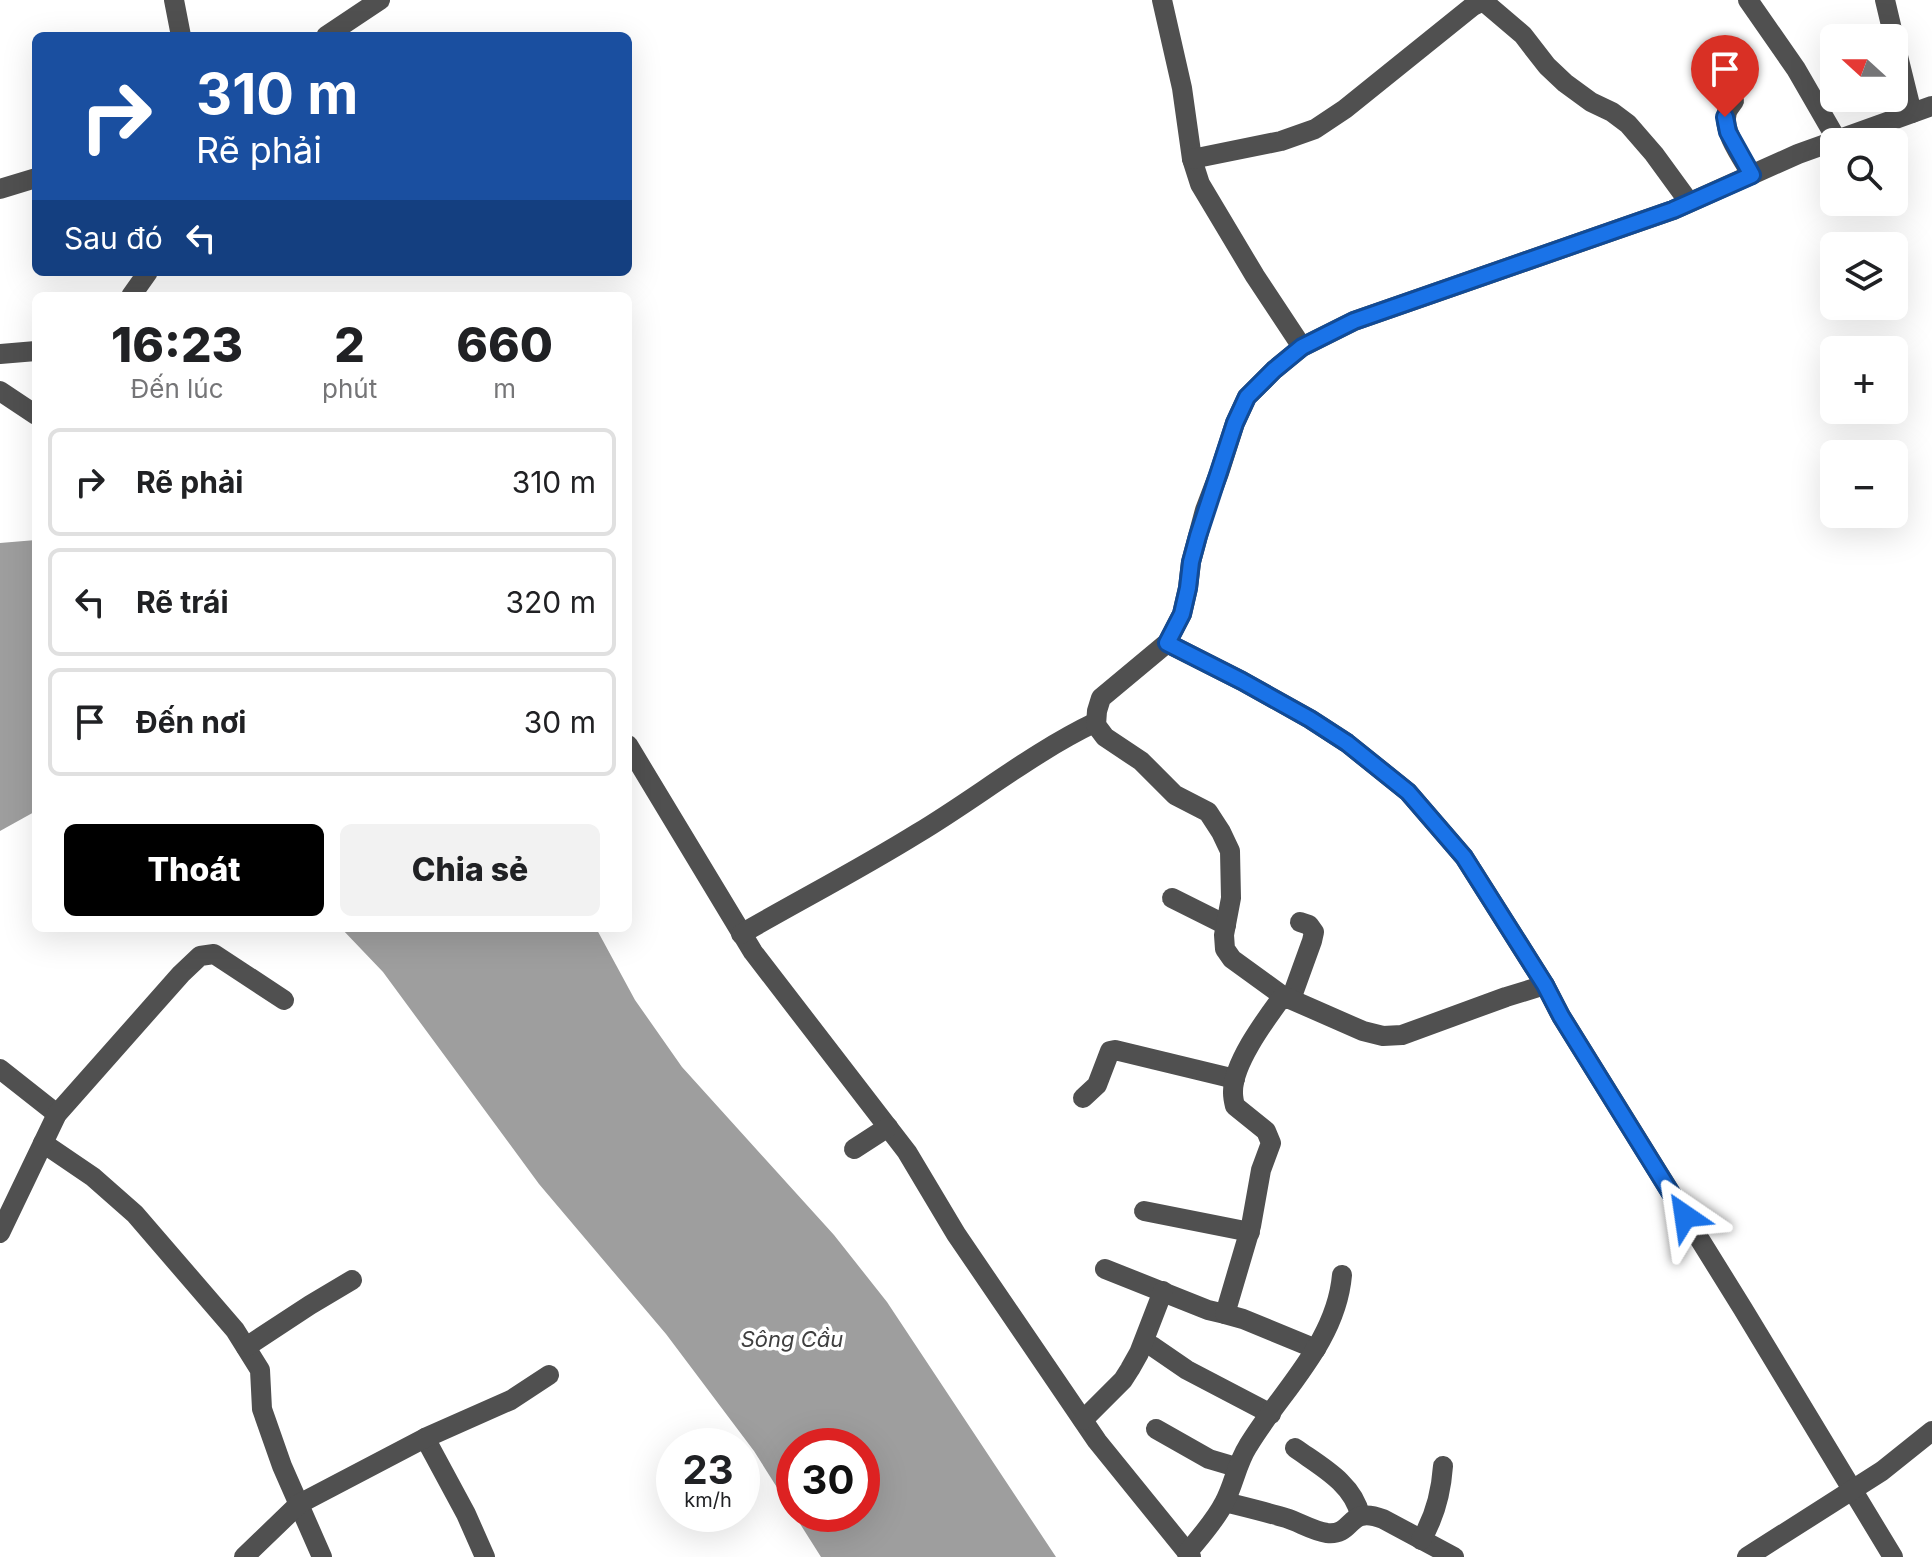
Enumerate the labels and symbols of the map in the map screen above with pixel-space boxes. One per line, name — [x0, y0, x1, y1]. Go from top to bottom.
north arrow — [1820, 24, 1908, 112]
pin — [1691, 35, 1759, 117]
position arrow — [1643, 1174, 1727, 1258]
water label: Sông Cầu — [741, 1326, 843, 1352]
speed limit sign: 30 — [776, 1428, 880, 1532]

